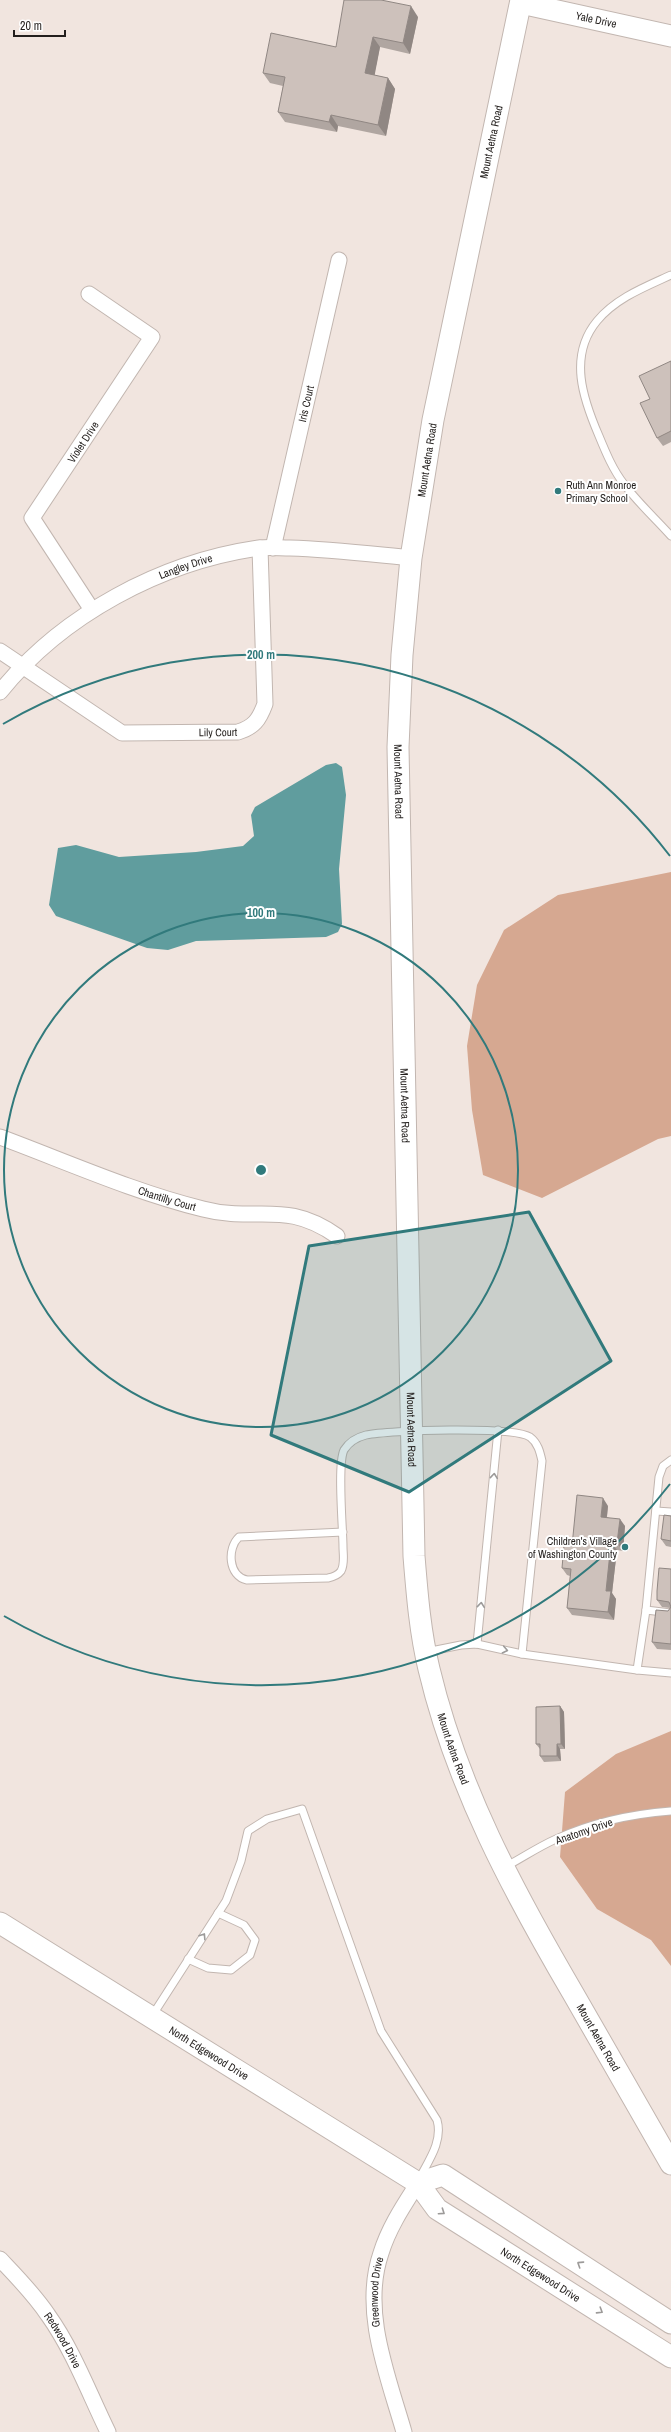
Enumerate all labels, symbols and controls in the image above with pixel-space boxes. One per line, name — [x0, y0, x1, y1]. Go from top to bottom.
street label: Yale Drive — [574, 8, 618, 31]
scale bar — [14, 12, 65, 38]
text: 20 m — [20, 18, 42, 34]
street label: Mount Aetna Road — [476, 104, 506, 180]
street label: Iris Court — [295, 384, 317, 423]
street label: Violet Drive — [64, 418, 102, 466]
street label: Mount Aetna Road — [414, 422, 440, 498]
place label: Ruth Ann Monroe Primary School — [566, 478, 636, 505]
marker: Ruth Ann Monroe Primary School — [553, 486, 563, 496]
street label: Langley Drive — [156, 551, 214, 582]
text: 200 m — [247, 647, 275, 663]
street label: Lily Court — [199, 725, 238, 739]
street label: Mount Aetna Road — [391, 744, 406, 819]
text: 100 m — [247, 905, 275, 921]
street label: Mount Aetna Road — [397, 1068, 413, 1143]
centre of rings — [254, 1163, 268, 1177]
street label: Chantilly Court — [136, 1183, 198, 1214]
street label: Mount Aetna Road — [404, 1392, 419, 1467]
one-way arrow — [489, 1473, 498, 1479]
place label: Children's Village of Washington County — [528, 1534, 617, 1561]
marker: Children's Village of Washington County — [620, 1542, 630, 1552]
one-way arrow — [476, 1602, 485, 1608]
one-way arrow — [502, 1645, 508, 1653]
street label: Mount Aetna Road — [434, 1711, 472, 1787]
street label: Anatomy Drive — [553, 1815, 614, 1848]
one-way arrow — [198, 1933, 206, 1940]
street label: Mount Aetna Road — [574, 2002, 623, 2074]
street label: North Edgewood Drive — [166, 2023, 251, 2083]
one-way arrow — [438, 2207, 445, 2214]
street label: North Edgewood Drive — [498, 2244, 583, 2305]
street label: Greenwood Drive — [367, 2255, 386, 2328]
one-way arrow — [577, 2262, 584, 2269]
one-way arrow — [596, 2307, 603, 2314]
street label: Redwood Drive — [41, 2309, 84, 2370]

